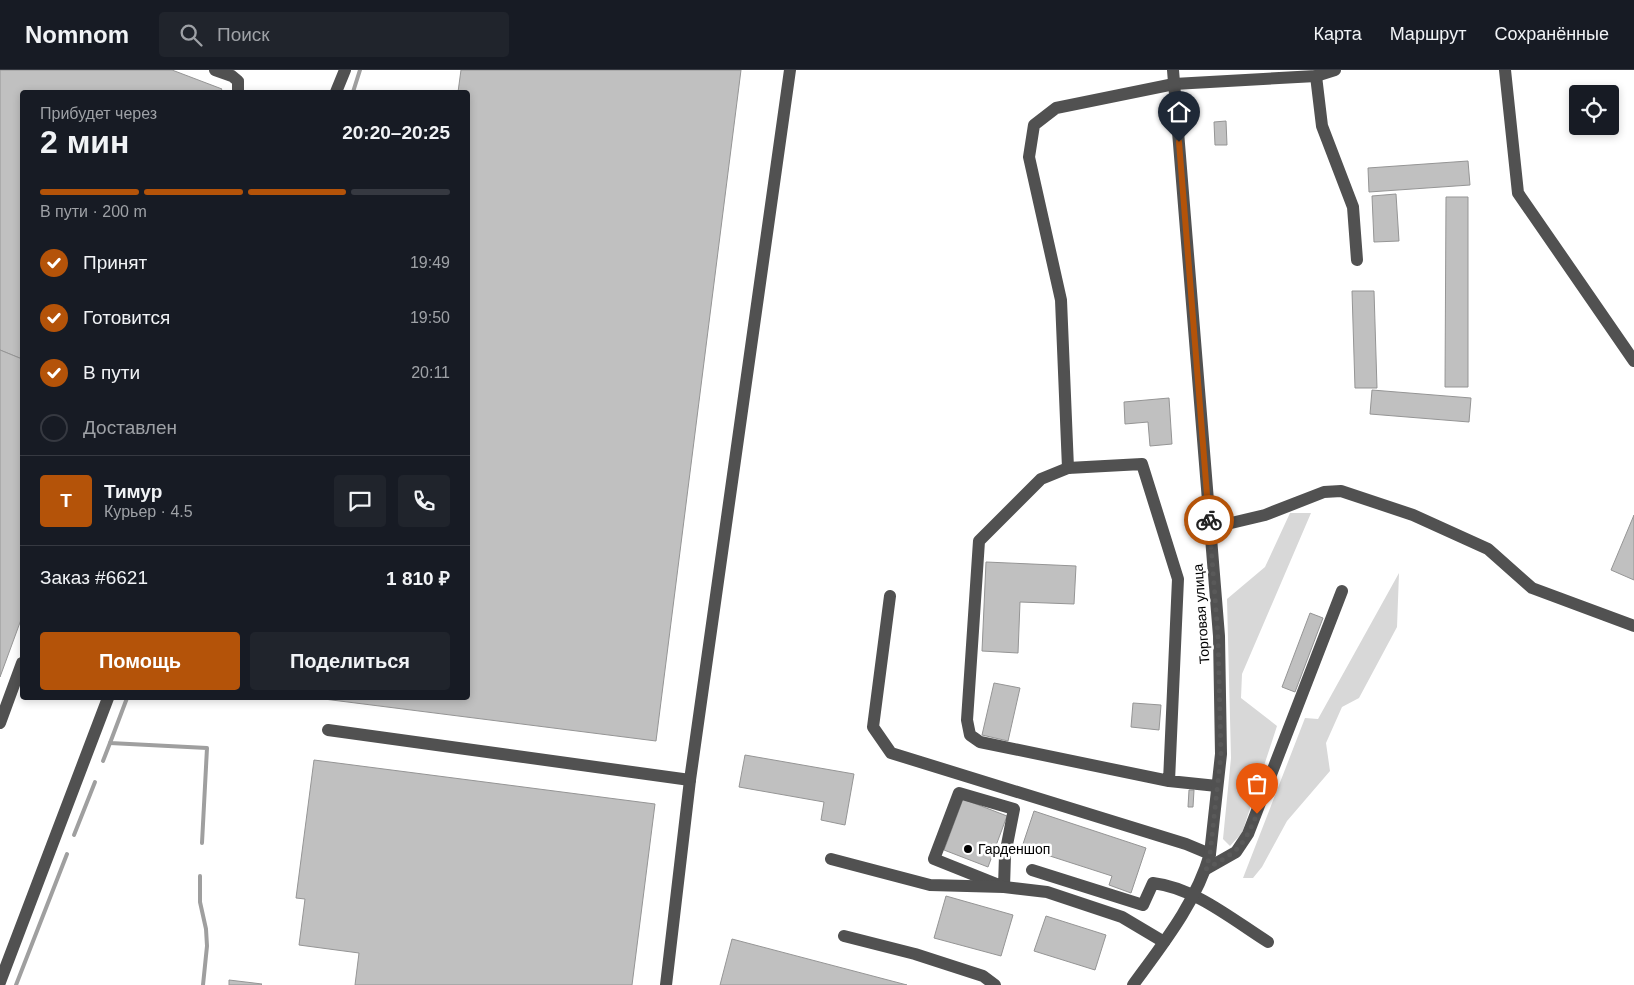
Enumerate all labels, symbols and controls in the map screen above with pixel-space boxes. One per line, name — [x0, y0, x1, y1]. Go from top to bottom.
search box — [159, 12, 509, 57]
text: Nomnom — [25, 21, 129, 48]
icon: search — [177, 21, 205, 49]
text: Поиск — [217, 24, 270, 45]
text: Карта — [1314, 24, 1362, 44]
text: Маршрут — [1390, 24, 1466, 44]
text: Сохранённые — [1494, 24, 1609, 44]
map controls — [1569, 85, 1619, 135]
button: locate — [1569, 85, 1619, 135]
pin — [1158, 91, 1200, 142]
icon: home — [1165, 98, 1193, 126]
text: Прибудет через — [40, 105, 157, 122]
text: 20:20–20:25 — [342, 122, 450, 143]
text: 2 мин — [40, 124, 129, 160]
text: В пути · 200 m — [40, 203, 147, 220]
icon: check — [40, 249, 68, 277]
text: Принят — [83, 252, 147, 273]
text: 19:49 — [410, 254, 450, 271]
icon: check — [40, 304, 68, 332]
text: Готовится — [83, 307, 170, 328]
text: 19:50 — [410, 309, 450, 326]
icon: check — [40, 359, 68, 387]
text: В пути — [83, 362, 140, 383]
text: 20:11 — [411, 364, 450, 381]
text: Доставлен — [83, 417, 177, 438]
button: chat — [334, 475, 386, 527]
button: phone — [398, 475, 450, 527]
text: Тимур — [104, 481, 162, 502]
text: Т — [60, 490, 72, 511]
courier — [1184, 495, 1234, 545]
text: Курьер · 4.5 — [104, 503, 193, 520]
icon: bike — [1195, 506, 1223, 534]
street label: Торговая улица — [1189, 563, 1212, 665]
text: Заказ #6621 — [40, 567, 148, 588]
text: 1 810 ₽ — [386, 568, 450, 589]
button: Помощь — [40, 632, 240, 690]
button: Поделиться — [250, 632, 450, 690]
pin — [1236, 763, 1278, 814]
icon: bag — [1243, 770, 1271, 798]
place label: Гарденшоп — [978, 841, 1050, 857]
marker: Гарденшоп — [962, 843, 974, 855]

